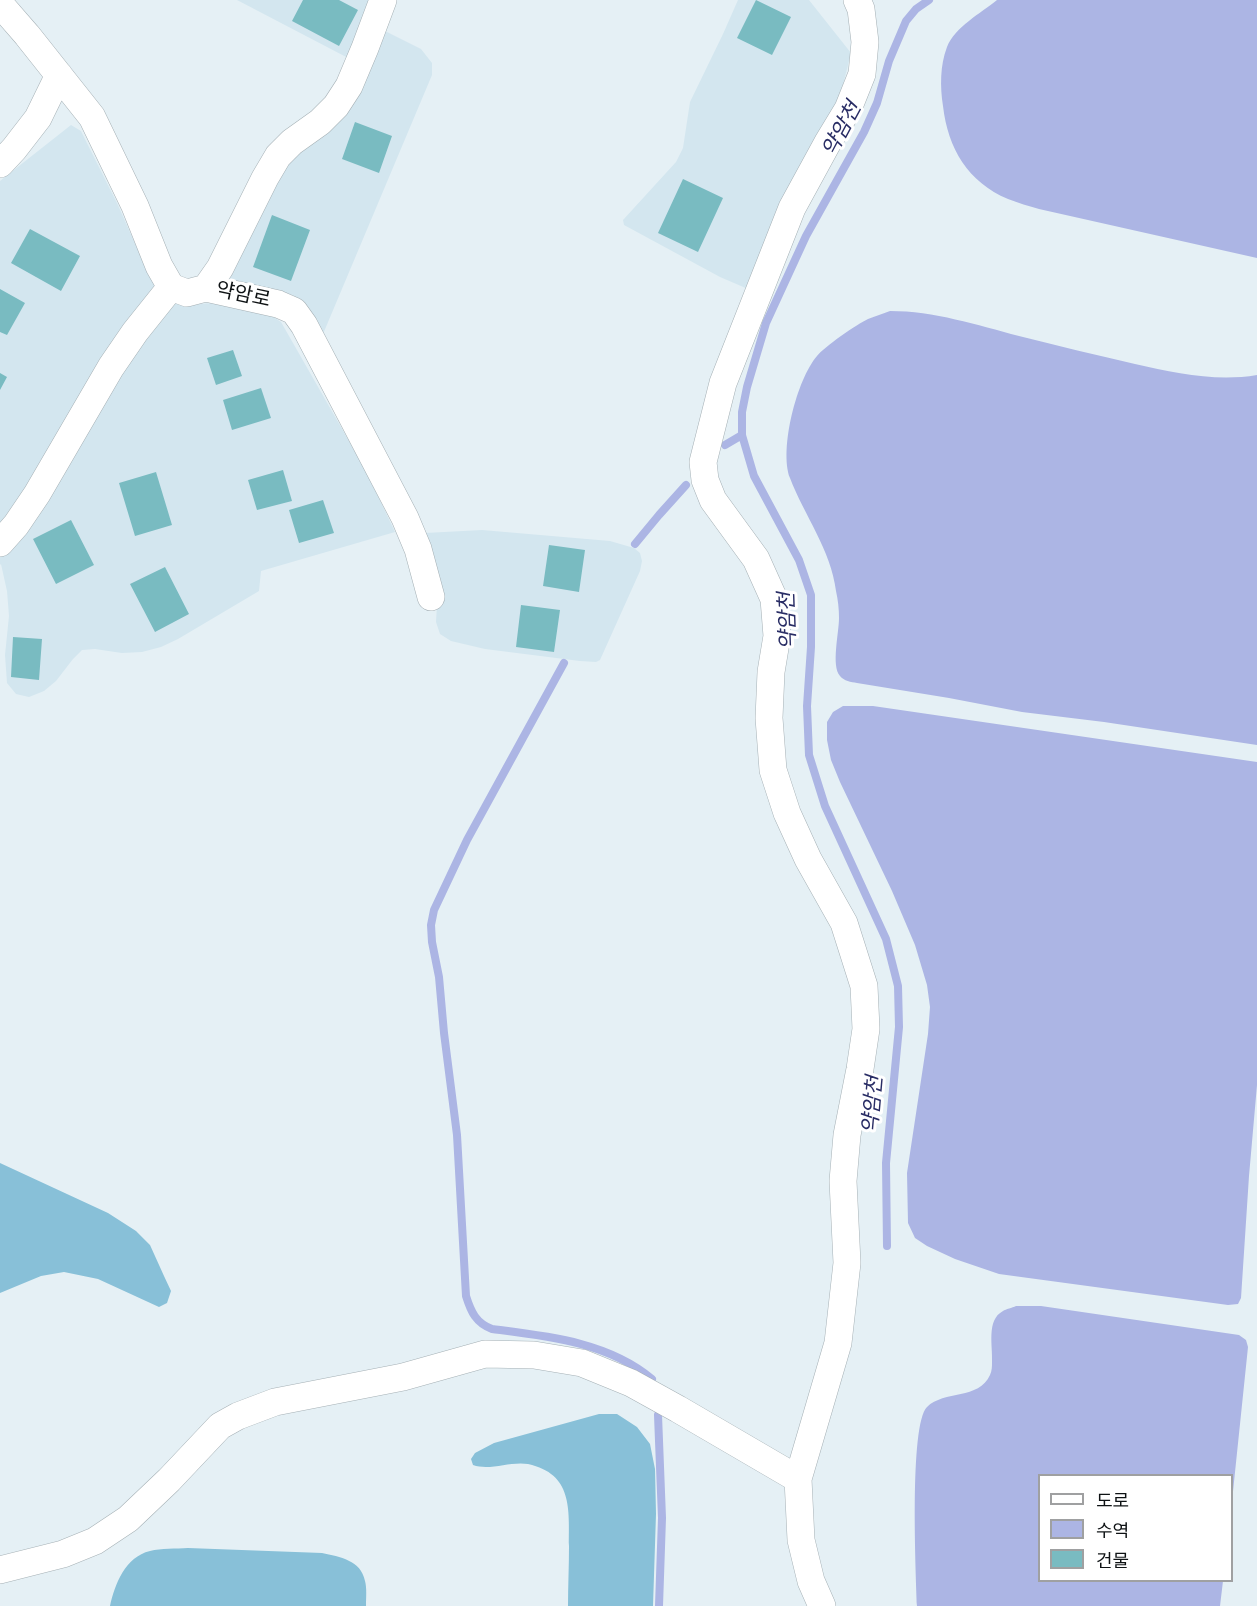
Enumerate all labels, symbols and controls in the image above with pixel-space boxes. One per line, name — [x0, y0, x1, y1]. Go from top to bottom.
water label: 약암천 — [818, 98, 868, 162]
street label: 약암로 — [214, 279, 272, 313]
water label: 약암천 — [775, 592, 803, 650]
water label: 약암천 — [859, 1075, 889, 1135]
legend — [1038, 1474, 1233, 1582]
text: 도로 — [1096, 1489, 1129, 1513]
text: 수역 — [1096, 1519, 1129, 1543]
text: 건물 — [1096, 1549, 1129, 1573]

